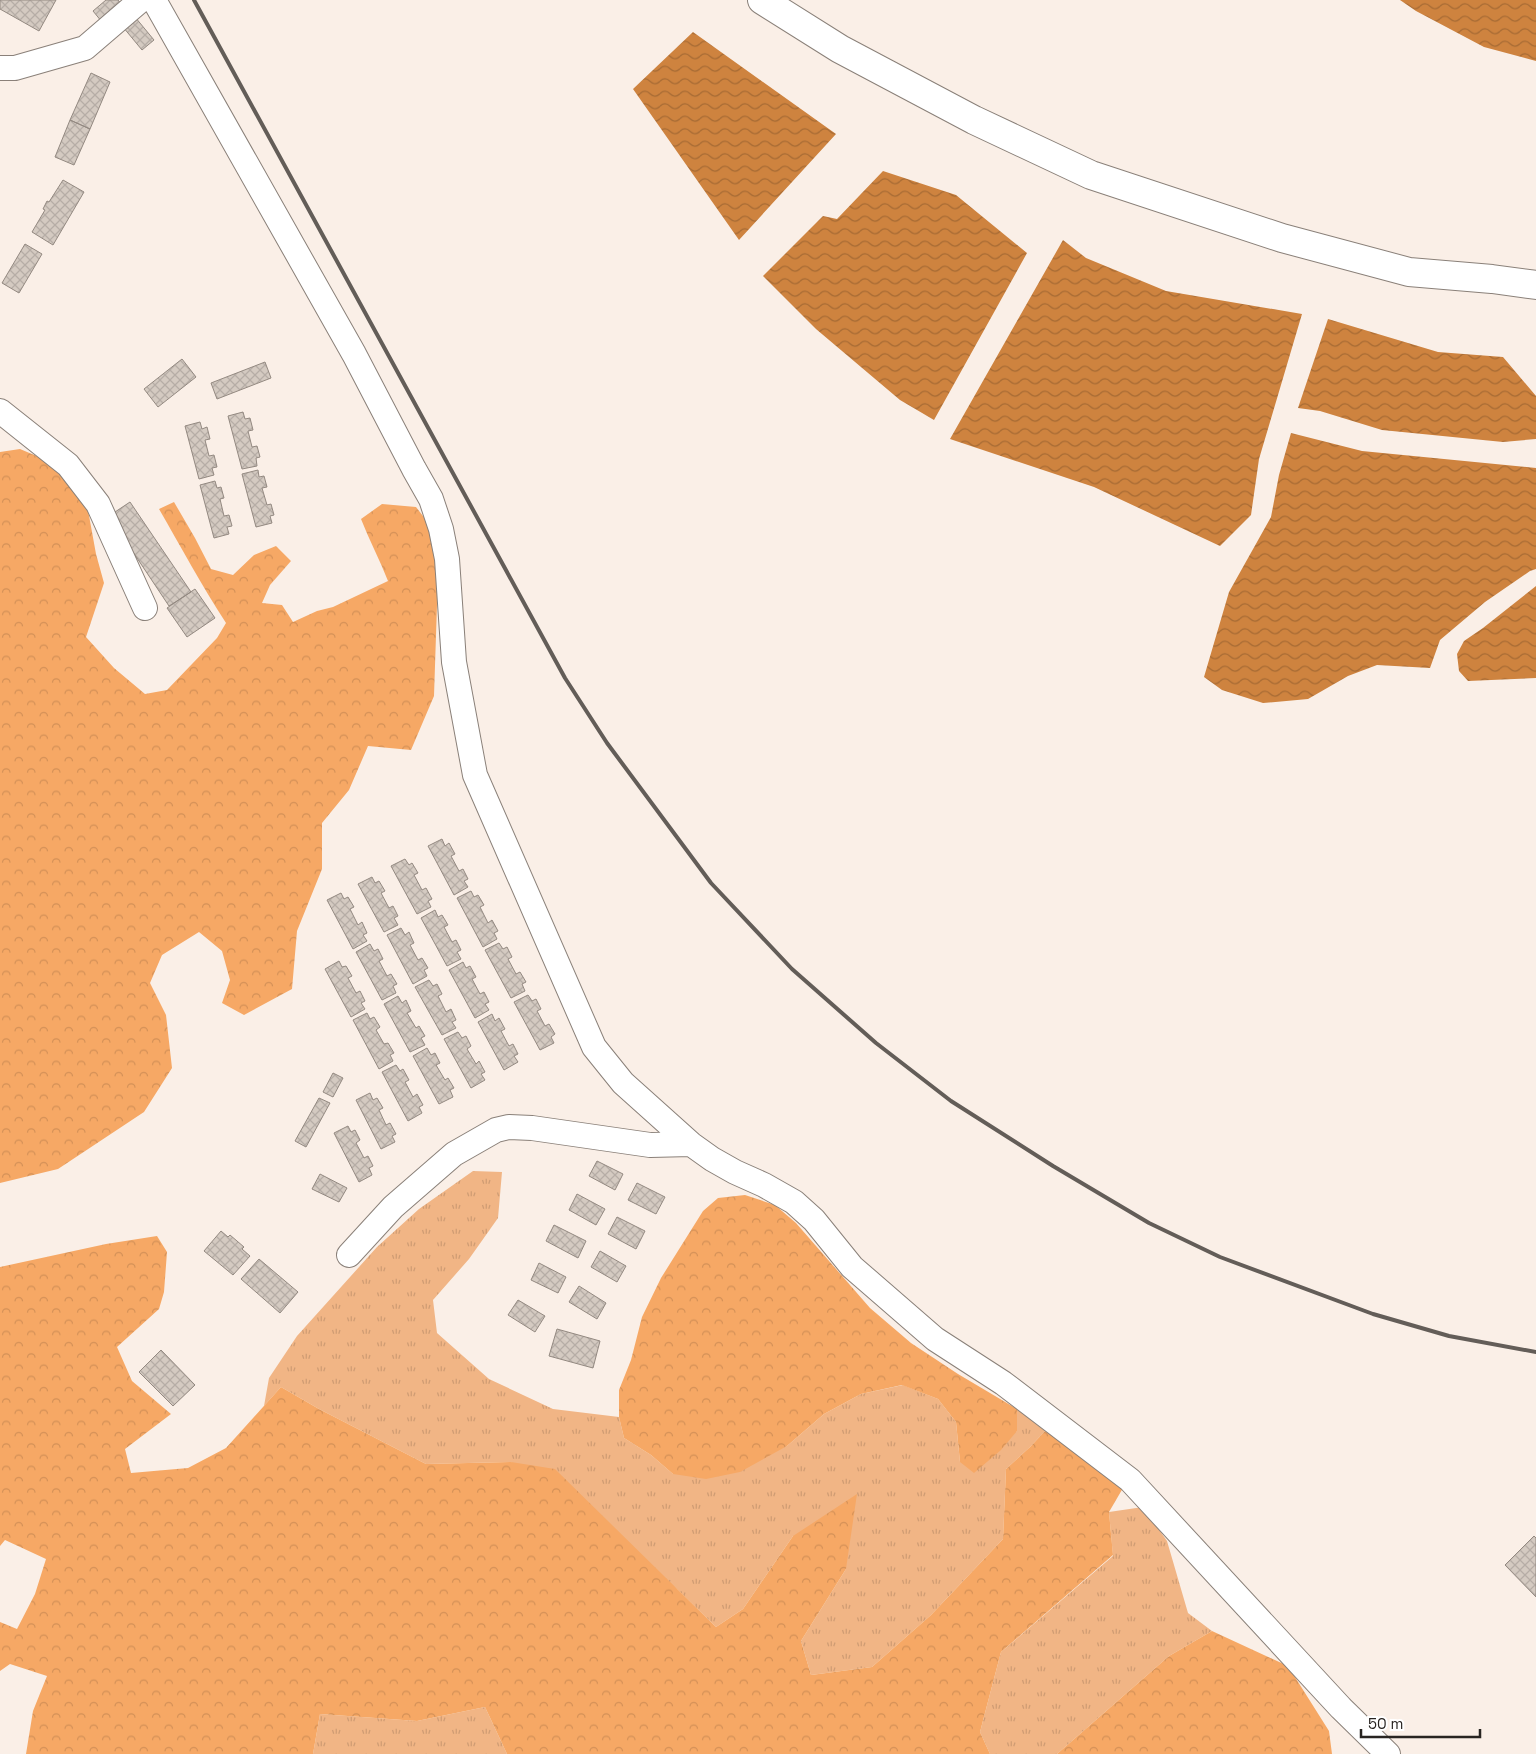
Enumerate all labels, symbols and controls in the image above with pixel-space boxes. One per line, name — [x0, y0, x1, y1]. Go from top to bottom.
scale bar — [1361, 1706, 1480, 1738]
text: 50 m — [1368, 1714, 1403, 1733]

